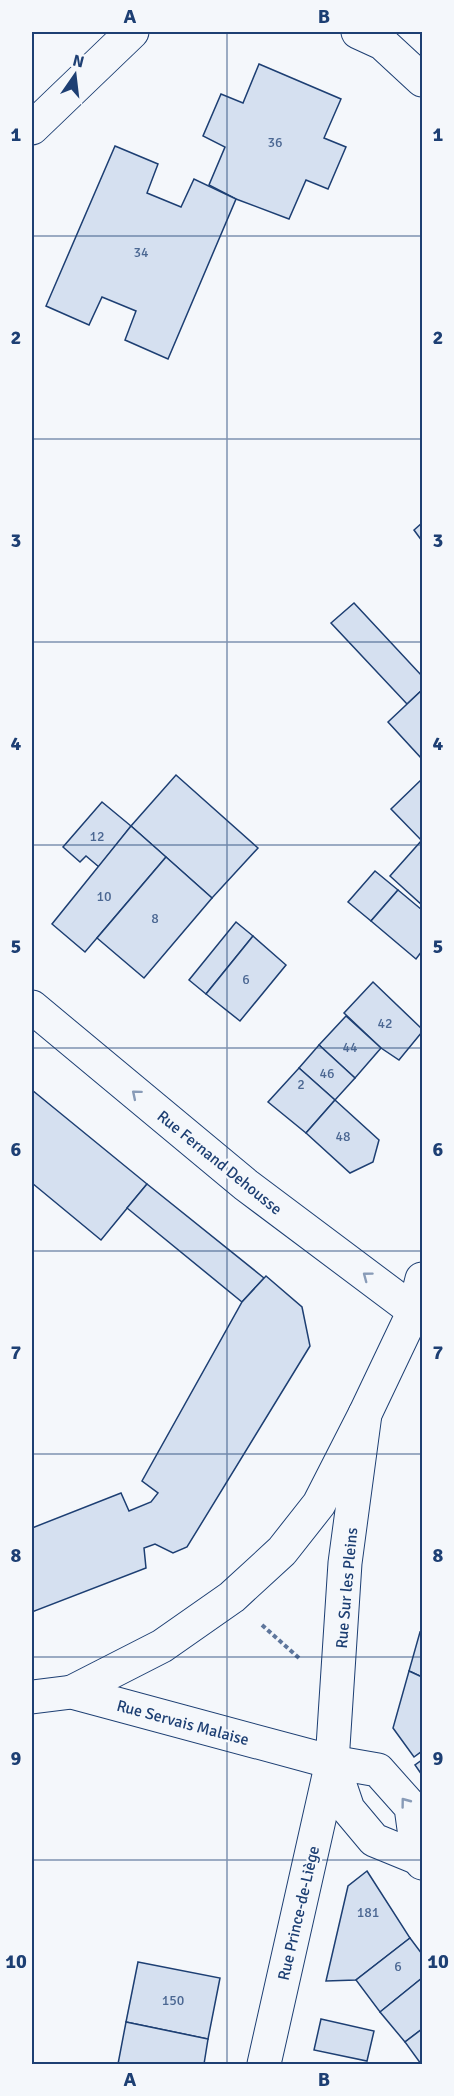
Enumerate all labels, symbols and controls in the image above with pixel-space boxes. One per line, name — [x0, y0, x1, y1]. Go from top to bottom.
text: A — [124, 4, 137, 29]
text: B — [318, 4, 330, 29]
north arrow — [45, 45, 105, 105]
text: N — [71, 50, 86, 72]
text: 1 — [11, 122, 22, 147]
text: 1 — [433, 122, 444, 147]
house number: 36 — [267, 134, 283, 151]
house number: 34 — [133, 244, 149, 261]
text: 2 — [11, 325, 21, 350]
text: 2 — [433, 325, 443, 350]
text: 3 — [11, 528, 21, 553]
text: 3 — [433, 528, 443, 553]
text: 4 — [11, 731, 22, 756]
text: 4 — [433, 731, 444, 756]
house number: 12 — [89, 828, 105, 845]
house number: 10 — [96, 888, 112, 905]
house number: 8 — [151, 910, 159, 927]
text: 5 — [11, 934, 21, 959]
text: 5 — [433, 934, 443, 959]
house number: 6 — [242, 971, 250, 988]
house number: 42 — [377, 1015, 393, 1032]
house number: 44 — [342, 1039, 358, 1056]
house number: 46 — [319, 1065, 335, 1082]
house number: 2 — [297, 1076, 305, 1093]
one-way arrow — [132, 1090, 143, 1101]
street label: Rue Fernand Dehousse — [153, 1106, 286, 1219]
house number: 48 — [335, 1128, 351, 1145]
text: 6 — [11, 1137, 22, 1162]
text: 6 — [433, 1137, 444, 1162]
one-way arrow — [363, 1272, 374, 1283]
text: 7 — [11, 1340, 22, 1365]
text: 7 — [433, 1340, 444, 1365]
street label: Rue Sur les Pleins — [332, 1527, 362, 1649]
text: 8 — [11, 1543, 22, 1568]
text: 8 — [433, 1543, 444, 1568]
street label: Rue Servais Malaise — [114, 1696, 251, 1750]
text: 9 — [11, 1746, 22, 1771]
text: 9 — [433, 1746, 444, 1771]
one-way arrow — [401, 1798, 412, 1809]
street label: Rue Prince-de-Liège — [274, 1844, 324, 1982]
house number: 181 — [357, 1904, 379, 1921]
text: 10 — [5, 1949, 27, 1974]
text: 10 — [427, 1949, 449, 1974]
house number: 6 — [394, 1958, 402, 1975]
house number: 150 — [162, 1992, 184, 2009]
text: A — [124, 2067, 137, 2092]
text: B — [318, 2067, 330, 2092]

